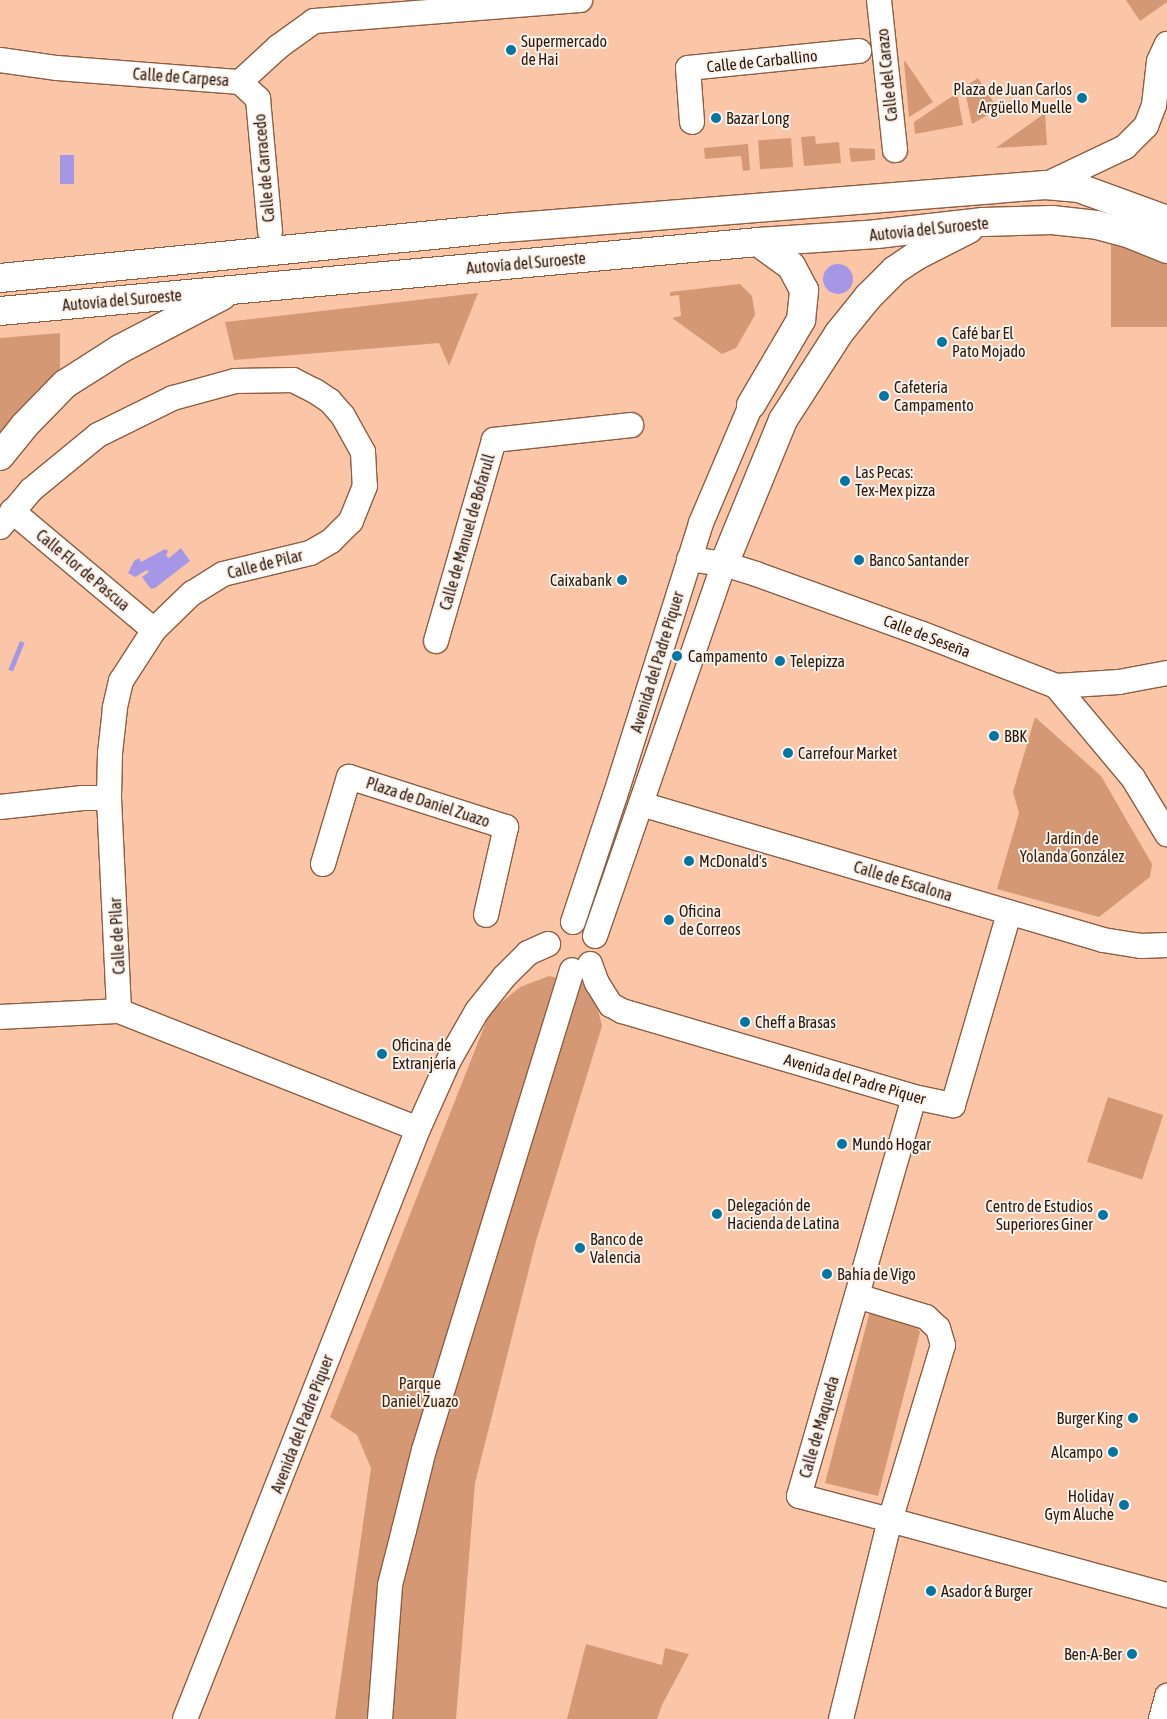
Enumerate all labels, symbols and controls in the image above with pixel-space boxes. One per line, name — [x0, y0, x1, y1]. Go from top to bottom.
street label: Calle del Carazo — [873, 28, 901, 122]
place label: Supermercado de Hai — [521, 31, 607, 69]
marker: Supermercado de Hai — [505, 44, 517, 56]
street label: Calle de Carballino — [706, 46, 818, 76]
street label: Calle de Carpesa — [132, 64, 230, 90]
place label: Plaza de Juan Carlos Argüello Muelle — [953, 79, 1072, 117]
marker: Plaza de Juan Carlos Argüello Muelle — [1076, 92, 1088, 104]
place label: Bazar Long — [726, 108, 789, 128]
marker: Bazar Long — [710, 112, 722, 124]
street label: Calle de Carracedo — [250, 113, 278, 223]
street label: Autovía del Suroeste — [868, 213, 990, 245]
street label: Autovía del Suroeste — [465, 248, 587, 278]
street label: Autovía del Suroeste — [61, 285, 183, 315]
place label: Café bar El Pato Mojado — [952, 323, 1026, 361]
marker: Café bar El Pato Mojado — [936, 336, 948, 348]
place label: Cafetería Campamento — [894, 377, 974, 415]
marker: Cafetería Campamento — [878, 390, 890, 402]
street label: Calle de Manuel de Bofarull — [435, 452, 499, 612]
place label: Las Pecas: Tex-Mex pizza — [855, 462, 935, 500]
marker: Las Pecas: Tex-Mex pizza — [839, 475, 851, 487]
street label: Calle Flor de Pascua — [32, 525, 134, 615]
street label: Calle de Pilar — [225, 545, 305, 583]
place label: Banco Santander — [869, 550, 969, 570]
marker: Banco Santander — [853, 554, 865, 566]
place label: Caixabank — [550, 570, 612, 590]
marker: Caixabank — [616, 574, 628, 586]
street label: Avenida del Padre Piquer — [626, 589, 688, 735]
street label: Calle de Seseña — [881, 611, 973, 661]
place label: Campamento — [688, 646, 768, 666]
marker: Campamento — [670, 649, 684, 663]
place label: Telepizza — [790, 651, 845, 671]
marker: Telepizza — [774, 655, 786, 667]
place label: BBK — [1004, 726, 1027, 746]
marker: BBK — [988, 730, 1000, 742]
place label: Carrefour Market — [798, 743, 897, 763]
marker: Carrefour Market — [782, 747, 794, 759]
street label: Plaza de Daniel Zuazo — [364, 773, 492, 831]
park label: Jardín de Yolanda González — [1020, 828, 1124, 866]
place label: McDonald's — [699, 851, 767, 871]
marker: McDonald's — [683, 855, 695, 867]
street label: Calle de Escalona — [851, 857, 955, 905]
street label: Calle de Pilar — [105, 897, 129, 975]
place label: Oficina de Correos — [679, 901, 741, 939]
marker: Oficina de Correos — [663, 914, 675, 926]
place label: Cheff a Brasas — [755, 1012, 836, 1032]
marker: Cheff a Brasas — [739, 1016, 751, 1028]
place label: Oficina de Extranjería — [392, 1035, 456, 1073]
marker: Oficina de Extranjería — [376, 1048, 388, 1060]
street label: Avenida del Padre Piquer — [782, 1050, 928, 1108]
place label: Mundo Hogar — [852, 1134, 931, 1154]
marker: Mundo Hogar — [836, 1138, 848, 1150]
place label: Delegación de Hacienda de Latina — [727, 1195, 840, 1233]
place label: Centro de Estudios Superiores Giner — [985, 1196, 1093, 1234]
marker: Delegación de Hacienda de Latina — [711, 1208, 723, 1220]
marker: Centro de Estudios Superiores Giner — [1097, 1209, 1109, 1221]
place label: Banco de Valencia — [590, 1229, 643, 1267]
marker: Banco de Valencia — [574, 1242, 586, 1254]
place label: Bahía de Vigo — [837, 1264, 916, 1284]
marker: Bahía de Vigo — [821, 1268, 833, 1280]
street label: Avenida del Padre Piquer — [267, 1352, 337, 1496]
park label: Parque Daniel Zuazo — [381, 1373, 459, 1411]
street label: Calle de Maqueda — [795, 1374, 843, 1480]
place label: Burger King — [1057, 1408, 1123, 1428]
marker: Burger King — [1127, 1412, 1139, 1424]
place label: Alcampo — [1051, 1442, 1103, 1462]
marker: Alcampo — [1107, 1446, 1119, 1458]
place label: Holiday Gym Aluche — [1044, 1486, 1114, 1524]
marker: Holiday Gym Aluche — [1118, 1499, 1130, 1511]
place label: Asador & Burger — [941, 1581, 1033, 1601]
marker: Asador & Burger — [925, 1585, 937, 1597]
place label: Ben-A-Ber — [1064, 1644, 1122, 1664]
marker: Ben-A-Ber — [1126, 1648, 1138, 1660]

